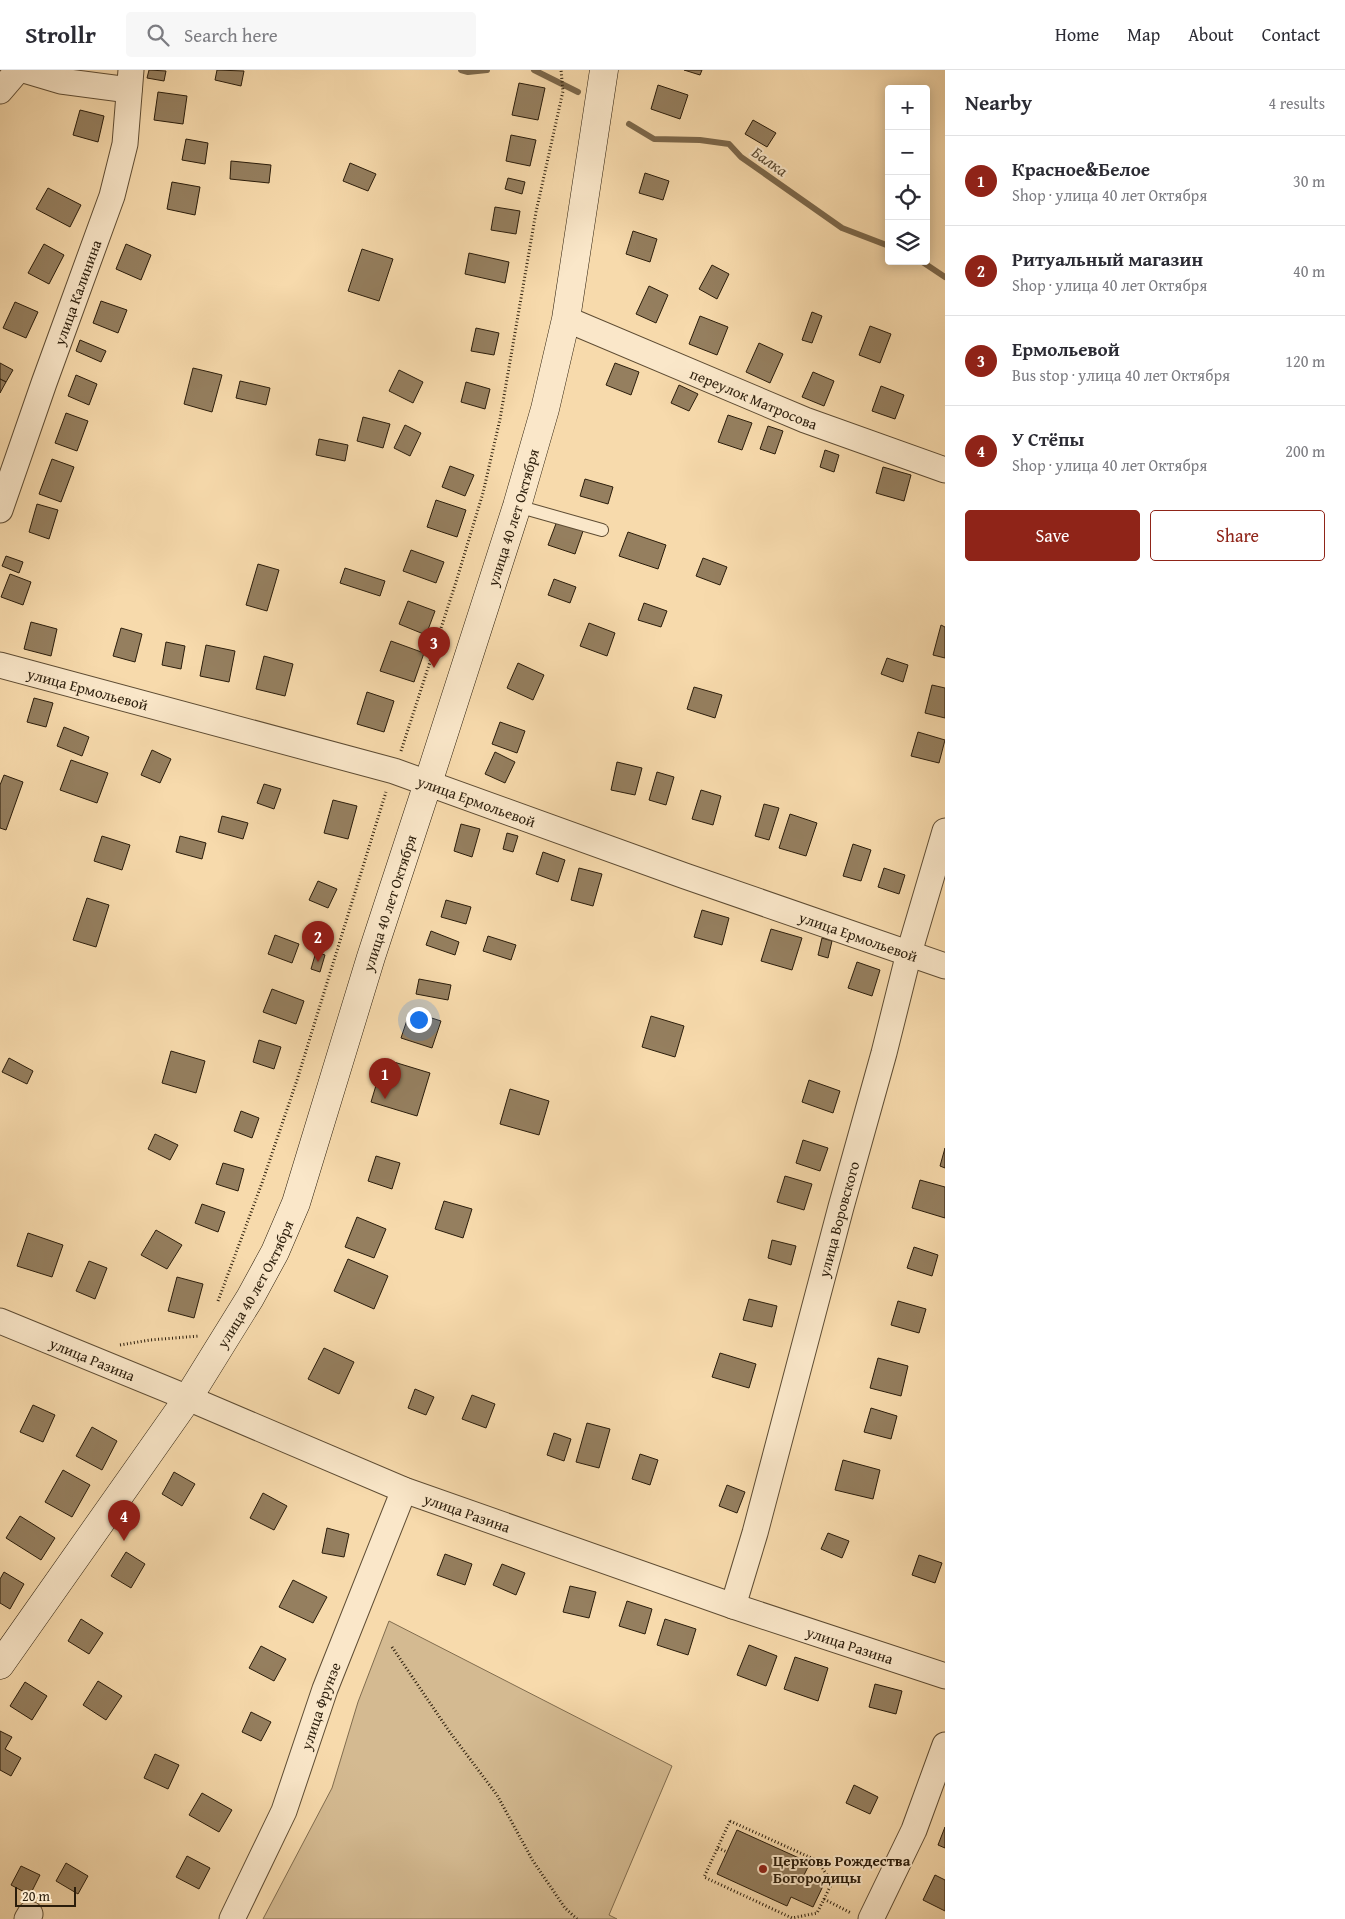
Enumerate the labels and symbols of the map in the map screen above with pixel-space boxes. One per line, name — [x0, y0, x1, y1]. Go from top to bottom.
water label: Балка — [747, 140, 793, 182]
street label: улица Калинина — [48, 236, 106, 349]
street label: переулок Матросова — [687, 362, 821, 434]
street label: улица 40 лет Октября — [481, 446, 544, 590]
pin: 3 — [418, 627, 450, 668]
street label: улица Ермольевой — [24, 662, 151, 715]
street label: улица Ермольевой — [414, 770, 539, 832]
street label: улица 40 лет Октября — [356, 831, 421, 975]
street label: улица Ермольевой — [795, 906, 921, 966]
pin: 2 — [302, 921, 334, 962]
your location — [406, 1007, 432, 1033]
pin: 1 — [369, 1058, 401, 1099]
street label: улица Воровского — [812, 1158, 864, 1280]
street label: улица 40 лет Октября — [211, 1216, 298, 1352]
street label: улица Разина — [46, 1332, 139, 1386]
street label: улица Разина — [420, 1487, 514, 1538]
pin: 4 — [108, 1500, 140, 1541]
street label: улица Разина — [803, 1620, 897, 1669]
street label: улица Фрунзе — [295, 1659, 345, 1753]
place label: Церковь Рождества Богородицы — [773, 1850, 911, 1888]
marker: Церковь Рождества Богородицы — [757, 1863, 769, 1875]
scale bar — [15, 1884, 76, 1907]

